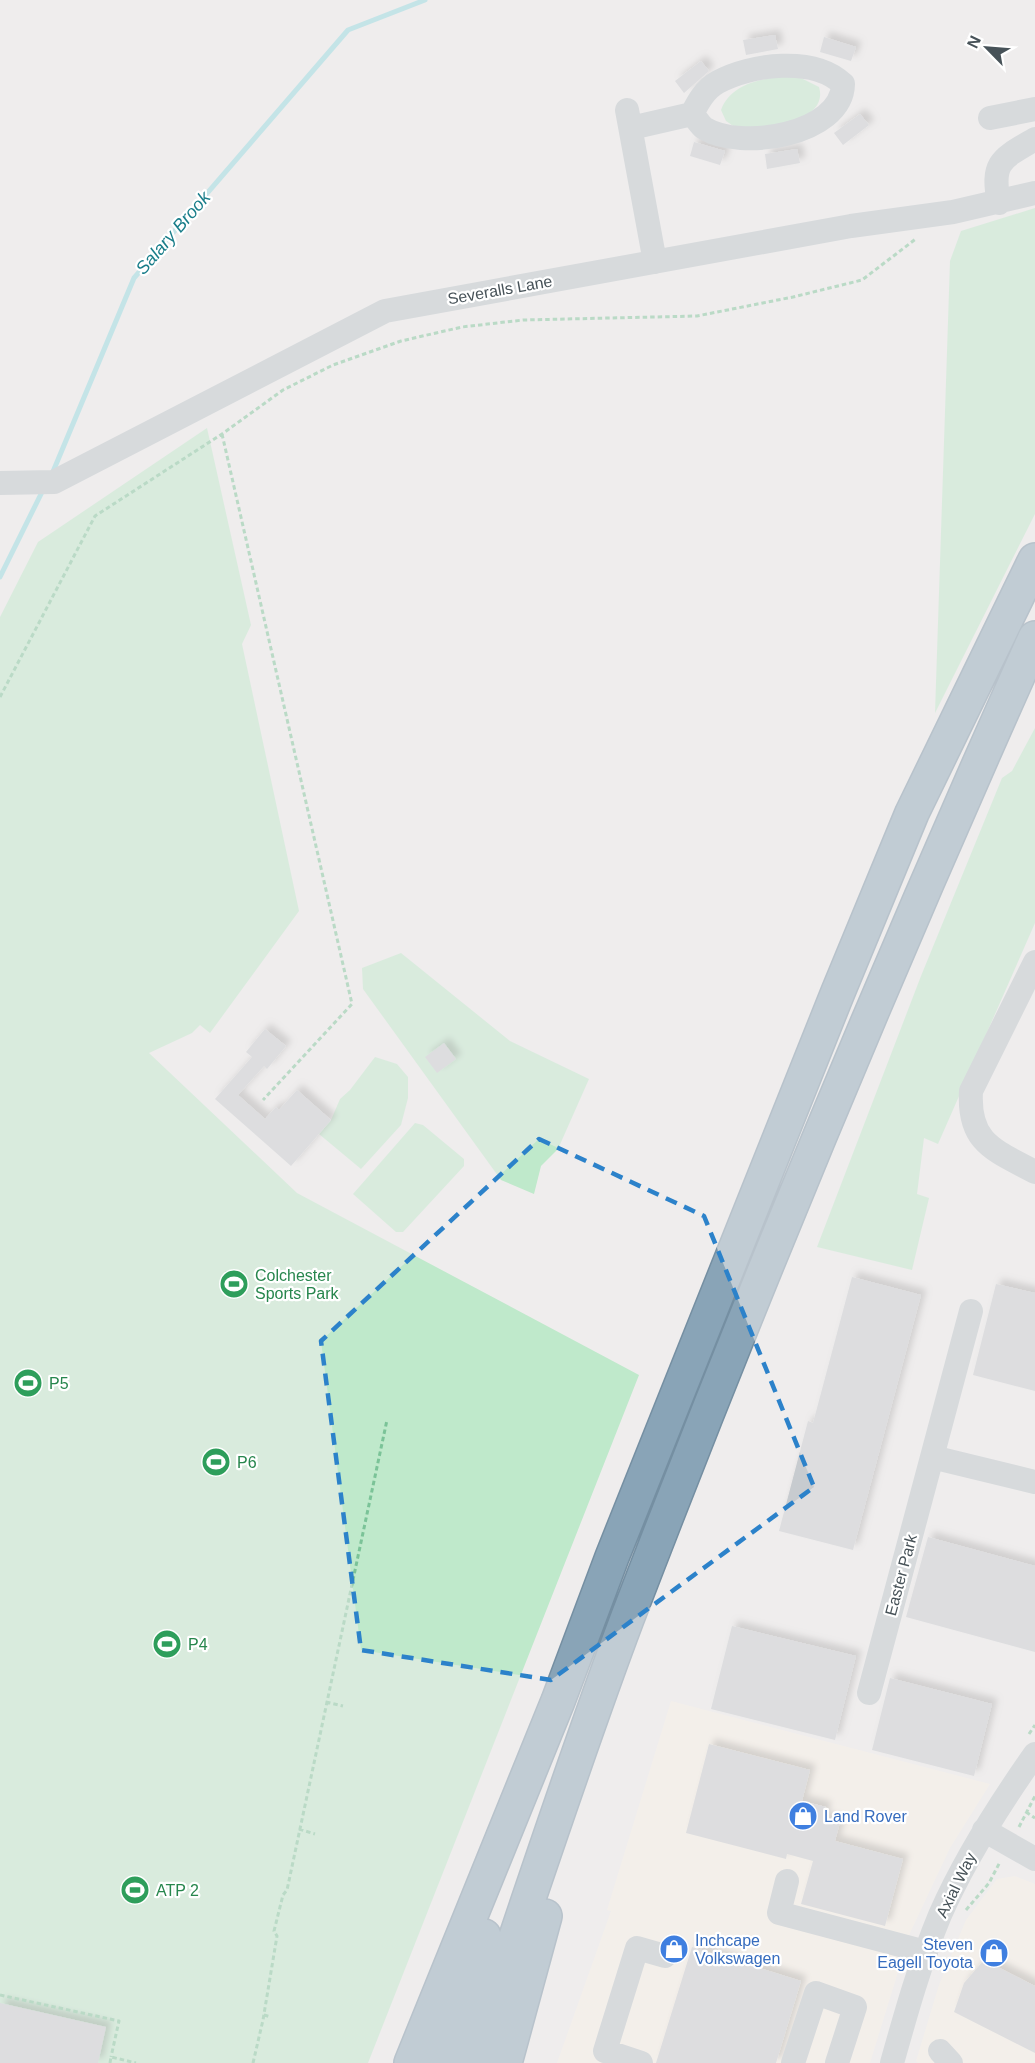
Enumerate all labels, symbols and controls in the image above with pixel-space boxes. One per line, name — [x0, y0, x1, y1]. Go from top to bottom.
north arrow — [957, 18, 1017, 78]
text: N — [964, 33, 984, 51]
water label: Salary Brook — [132, 187, 215, 278]
street label: Severalls Lane — [446, 272, 554, 308]
place label: Colchester Sports Park — [255, 1267, 340, 1302]
sports icon: Colchester Sports Park — [218, 1268, 250, 1300]
sports icon: P5 — [12, 1367, 44, 1399]
place label: P5 — [49, 1375, 69, 1392]
sports icon: P6 — [200, 1446, 232, 1478]
place label: P6 — [237, 1454, 257, 1471]
street label: Easter Park — [882, 1531, 920, 1618]
sports icon: P4 — [151, 1628, 183, 1660]
place label: P4 — [188, 1636, 208, 1653]
shop icon: Land Rover — [787, 1800, 819, 1832]
place label: Land Rover — [824, 1808, 907, 1825]
street label: Axial Way — [933, 1850, 979, 1920]
sports icon: ATP 2 — [119, 1874, 151, 1906]
place label: ATP 2 — [156, 1882, 199, 1899]
place label: Inchcape Volkswagen — [695, 1932, 780, 1967]
shop icon: Inchcape Volkswagen — [658, 1933, 690, 1965]
place label: Steven Eagell Toyota — [877, 1936, 973, 1971]
shop icon: Steven Eagell Toyota — [978, 1937, 1010, 1969]

